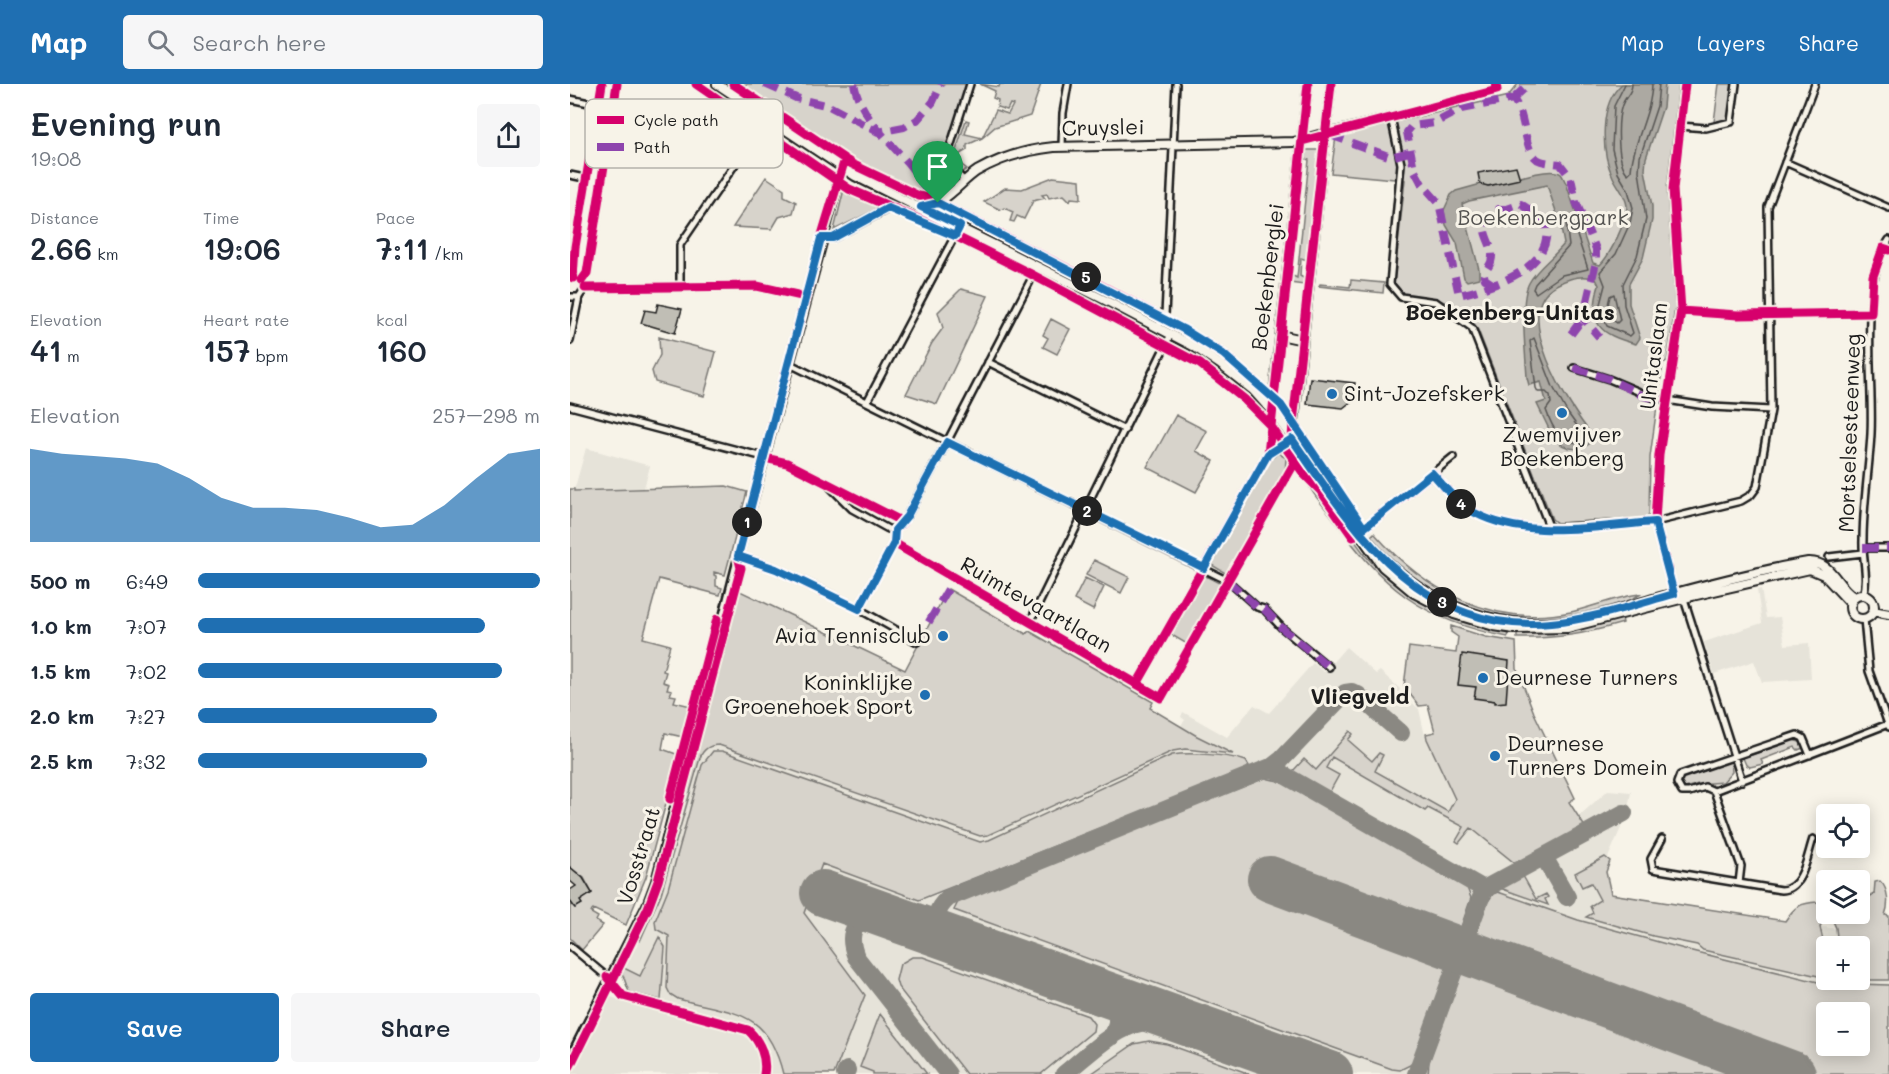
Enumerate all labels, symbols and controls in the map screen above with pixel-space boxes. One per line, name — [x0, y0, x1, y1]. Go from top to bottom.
search box — [123, 15, 543, 69]
text: Map — [30, 24, 87, 60]
icon: search — [144, 26, 177, 59]
text: Search here — [192, 28, 326, 57]
text: Map — [1621, 29, 1664, 56]
text: Layers — [1697, 29, 1766, 56]
text: Share — [1799, 29, 1859, 56]
legend — [585, 99, 783, 168]
text: Evening run — [30, 101, 222, 144]
button: share — [477, 104, 540, 167]
text: Cycle path — [634, 109, 718, 130]
street label: Cruyslei — [1061, 112, 1145, 141]
text: Path — [634, 136, 670, 157]
pin — [912, 141, 963, 203]
text: 19:08 — [30, 145, 81, 171]
icon: arrive — [921, 150, 954, 183]
street label: Boekenberglei — [1244, 202, 1289, 352]
park label: Boekenbergpark — [1457, 203, 1629, 230]
text: Distance — [30, 207, 99, 228]
text: Time — [203, 207, 239, 228]
text: Pace — [376, 207, 415, 228]
text: 2.66 — [30, 228, 92, 268]
text: 19:06 — [203, 228, 281, 268]
text: 7:11 — [376, 228, 429, 268]
text: km — [92, 243, 119, 264]
text: /km — [429, 243, 464, 264]
pin: 5 — [1071, 262, 1101, 292]
text: 5 — [1081, 266, 1091, 287]
district label: Boekenberg-Unitas — [1405, 297, 1615, 326]
street label: Unitaslaan — [1633, 301, 1672, 411]
text: Elevation — [30, 309, 102, 330]
text: Heart rate — [203, 309, 289, 330]
text: kcal — [376, 309, 408, 330]
text: 41 — [30, 330, 62, 370]
text: 157 — [203, 330, 251, 370]
text: 160 — [376, 330, 427, 370]
street label: Mortselsesteenweg — [1832, 333, 1865, 533]
text: m — [62, 345, 80, 366]
text: bpm — [251, 345, 289, 366]
place label: Sint-Jozefskerk — [1344, 379, 1505, 406]
marker: Sint-Jozefskerk — [1325, 387, 1339, 401]
text: Elevation — [30, 402, 120, 428]
text: 257–298 m — [432, 402, 540, 428]
marker: Zwemvijver Boekenberg — [1555, 406, 1569, 420]
place label: Zwemvijver Boekenberg — [1500, 420, 1624, 471]
pin: 4 — [1446, 489, 1476, 519]
text: 4 — [1456, 493, 1466, 514]
pin: 2 — [1072, 496, 1102, 526]
text: 2 — [1083, 500, 1091, 521]
pin: 1 — [732, 507, 762, 537]
text: 1 — [743, 511, 751, 532]
street label: Ruimtevaartlaan — [956, 549, 1117, 658]
text: 500 m — [30, 568, 90, 594]
text: 6:49 — [126, 568, 168, 594]
pin: 3 — [1427, 587, 1457, 617]
text: 3 — [1437, 591, 1447, 612]
text: 1.0 km — [30, 613, 92, 639]
text: 7:07 — [126, 613, 167, 639]
place label: Avia Tennisclub — [774, 621, 931, 648]
marker: Avia Tennisclub — [936, 629, 950, 643]
text: 1.5 km — [30, 658, 91, 684]
text: 7:02 — [126, 658, 167, 684]
place label: Deurnese Turners — [1495, 663, 1678, 690]
place label: Koninklijke Groenehoek Sport — [725, 668, 913, 719]
marker: Deurnese Turners — [1476, 671, 1490, 685]
district label: Vliegveld — [1310, 681, 1410, 710]
marker: Koninklijke Groenehoek Sport — [918, 688, 932, 702]
text: 2.0 km — [30, 703, 94, 729]
text: 7:27 — [126, 703, 166, 729]
place label: Deurnese Turners Domein — [1507, 729, 1668, 780]
text: 2.5 km — [30, 748, 93, 774]
text: 7:32 — [126, 748, 166, 774]
marker: Deurnese Turners Domein — [1488, 749, 1502, 763]
street label: Vosstraat — [610, 803, 665, 908]
map controls — [1816, 804, 1870, 1056]
button: locate — [1816, 804, 1870, 858]
button: layers — [1816, 870, 1870, 924]
button: + — [1816, 936, 1870, 990]
button: Save — [30, 993, 279, 1062]
button: Share — [291, 993, 540, 1062]
button: − — [1816, 1002, 1870, 1056]

